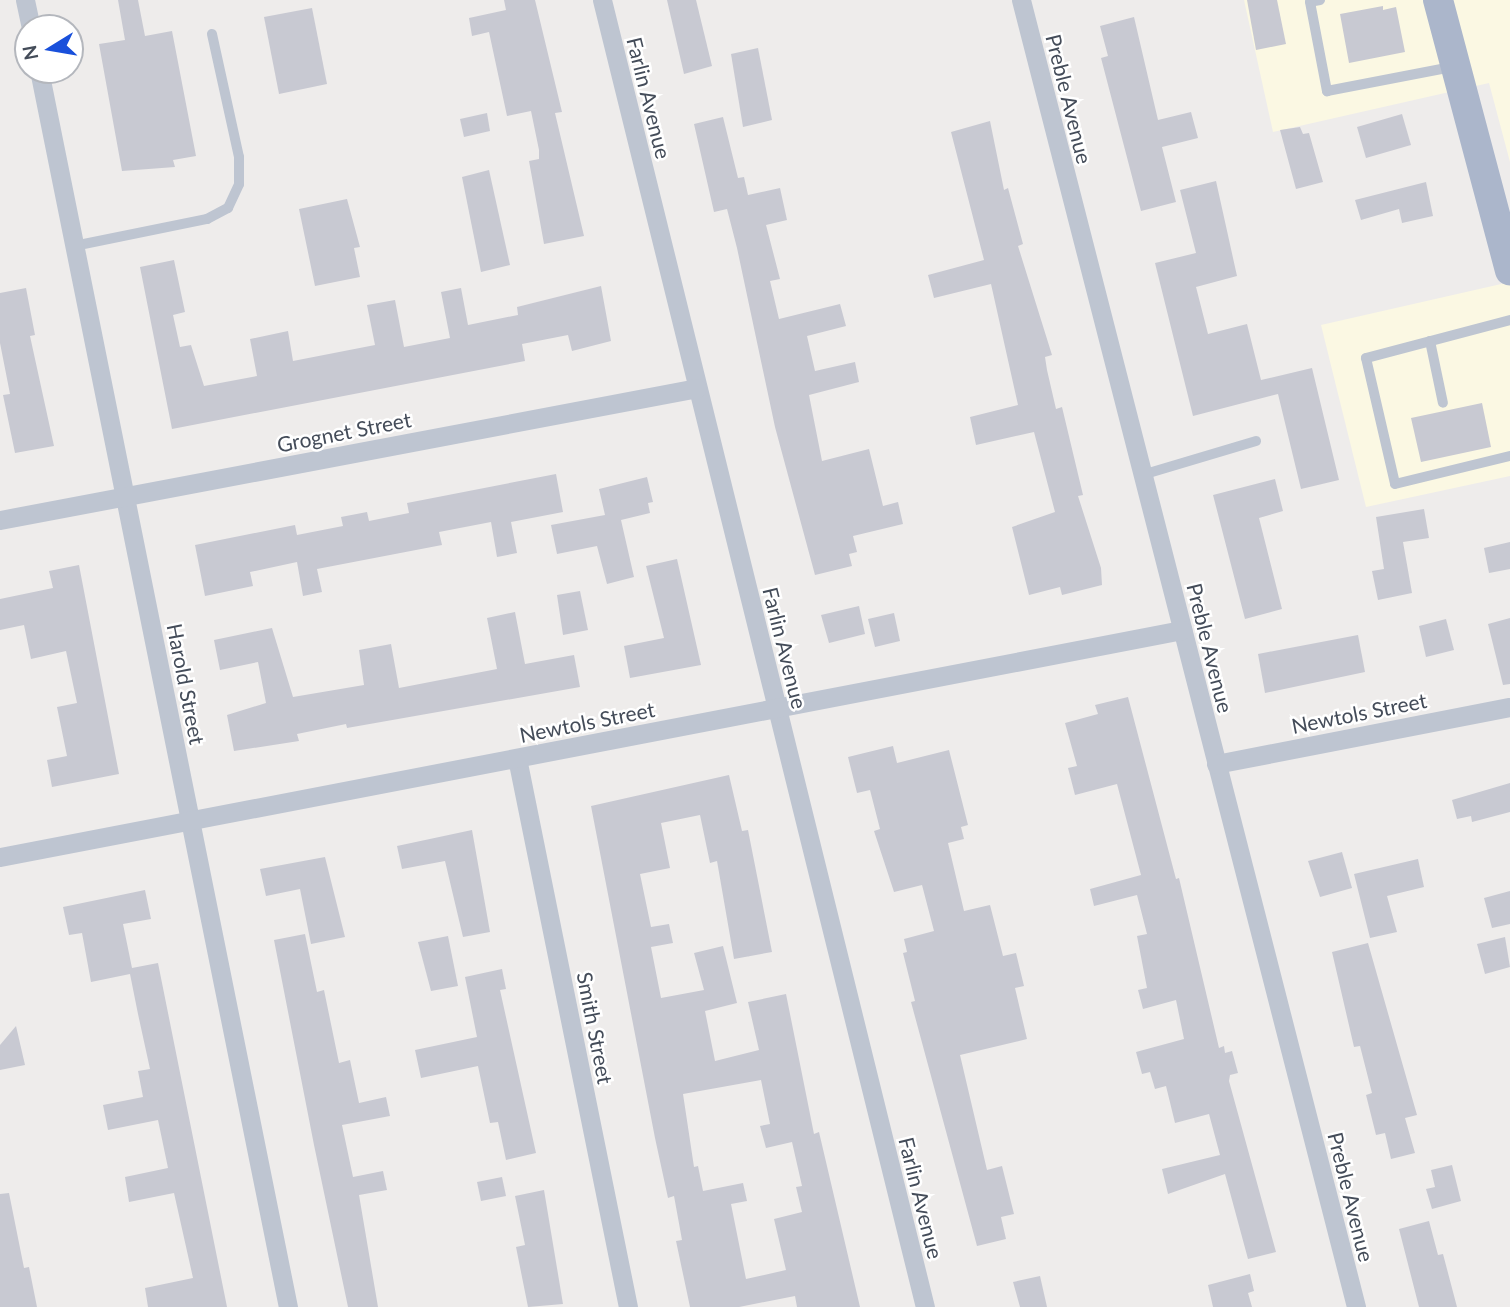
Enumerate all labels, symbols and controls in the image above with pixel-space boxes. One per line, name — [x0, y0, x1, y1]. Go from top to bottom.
north arrow — [14, 14, 84, 84]
street label: Preble Avenue — [1041, 31, 1097, 167]
street label: Farlin Avenue — [622, 34, 676, 162]
text: N — [17, 43, 43, 62]
street label: Grognet Street — [275, 407, 413, 457]
street label: Preble Avenue — [1182, 580, 1238, 716]
street label: Farlin Avenue — [758, 584, 812, 712]
street label: Harold Street — [162, 621, 210, 747]
street label: Newtols Street — [1289, 688, 1429, 738]
street label: Newtols Street — [517, 697, 657, 747]
street label: Smith Street — [572, 970, 618, 1086]
street label: Preble Avenue — [1323, 1129, 1379, 1265]
street label: Farlin Avenue — [894, 1134, 948, 1262]

